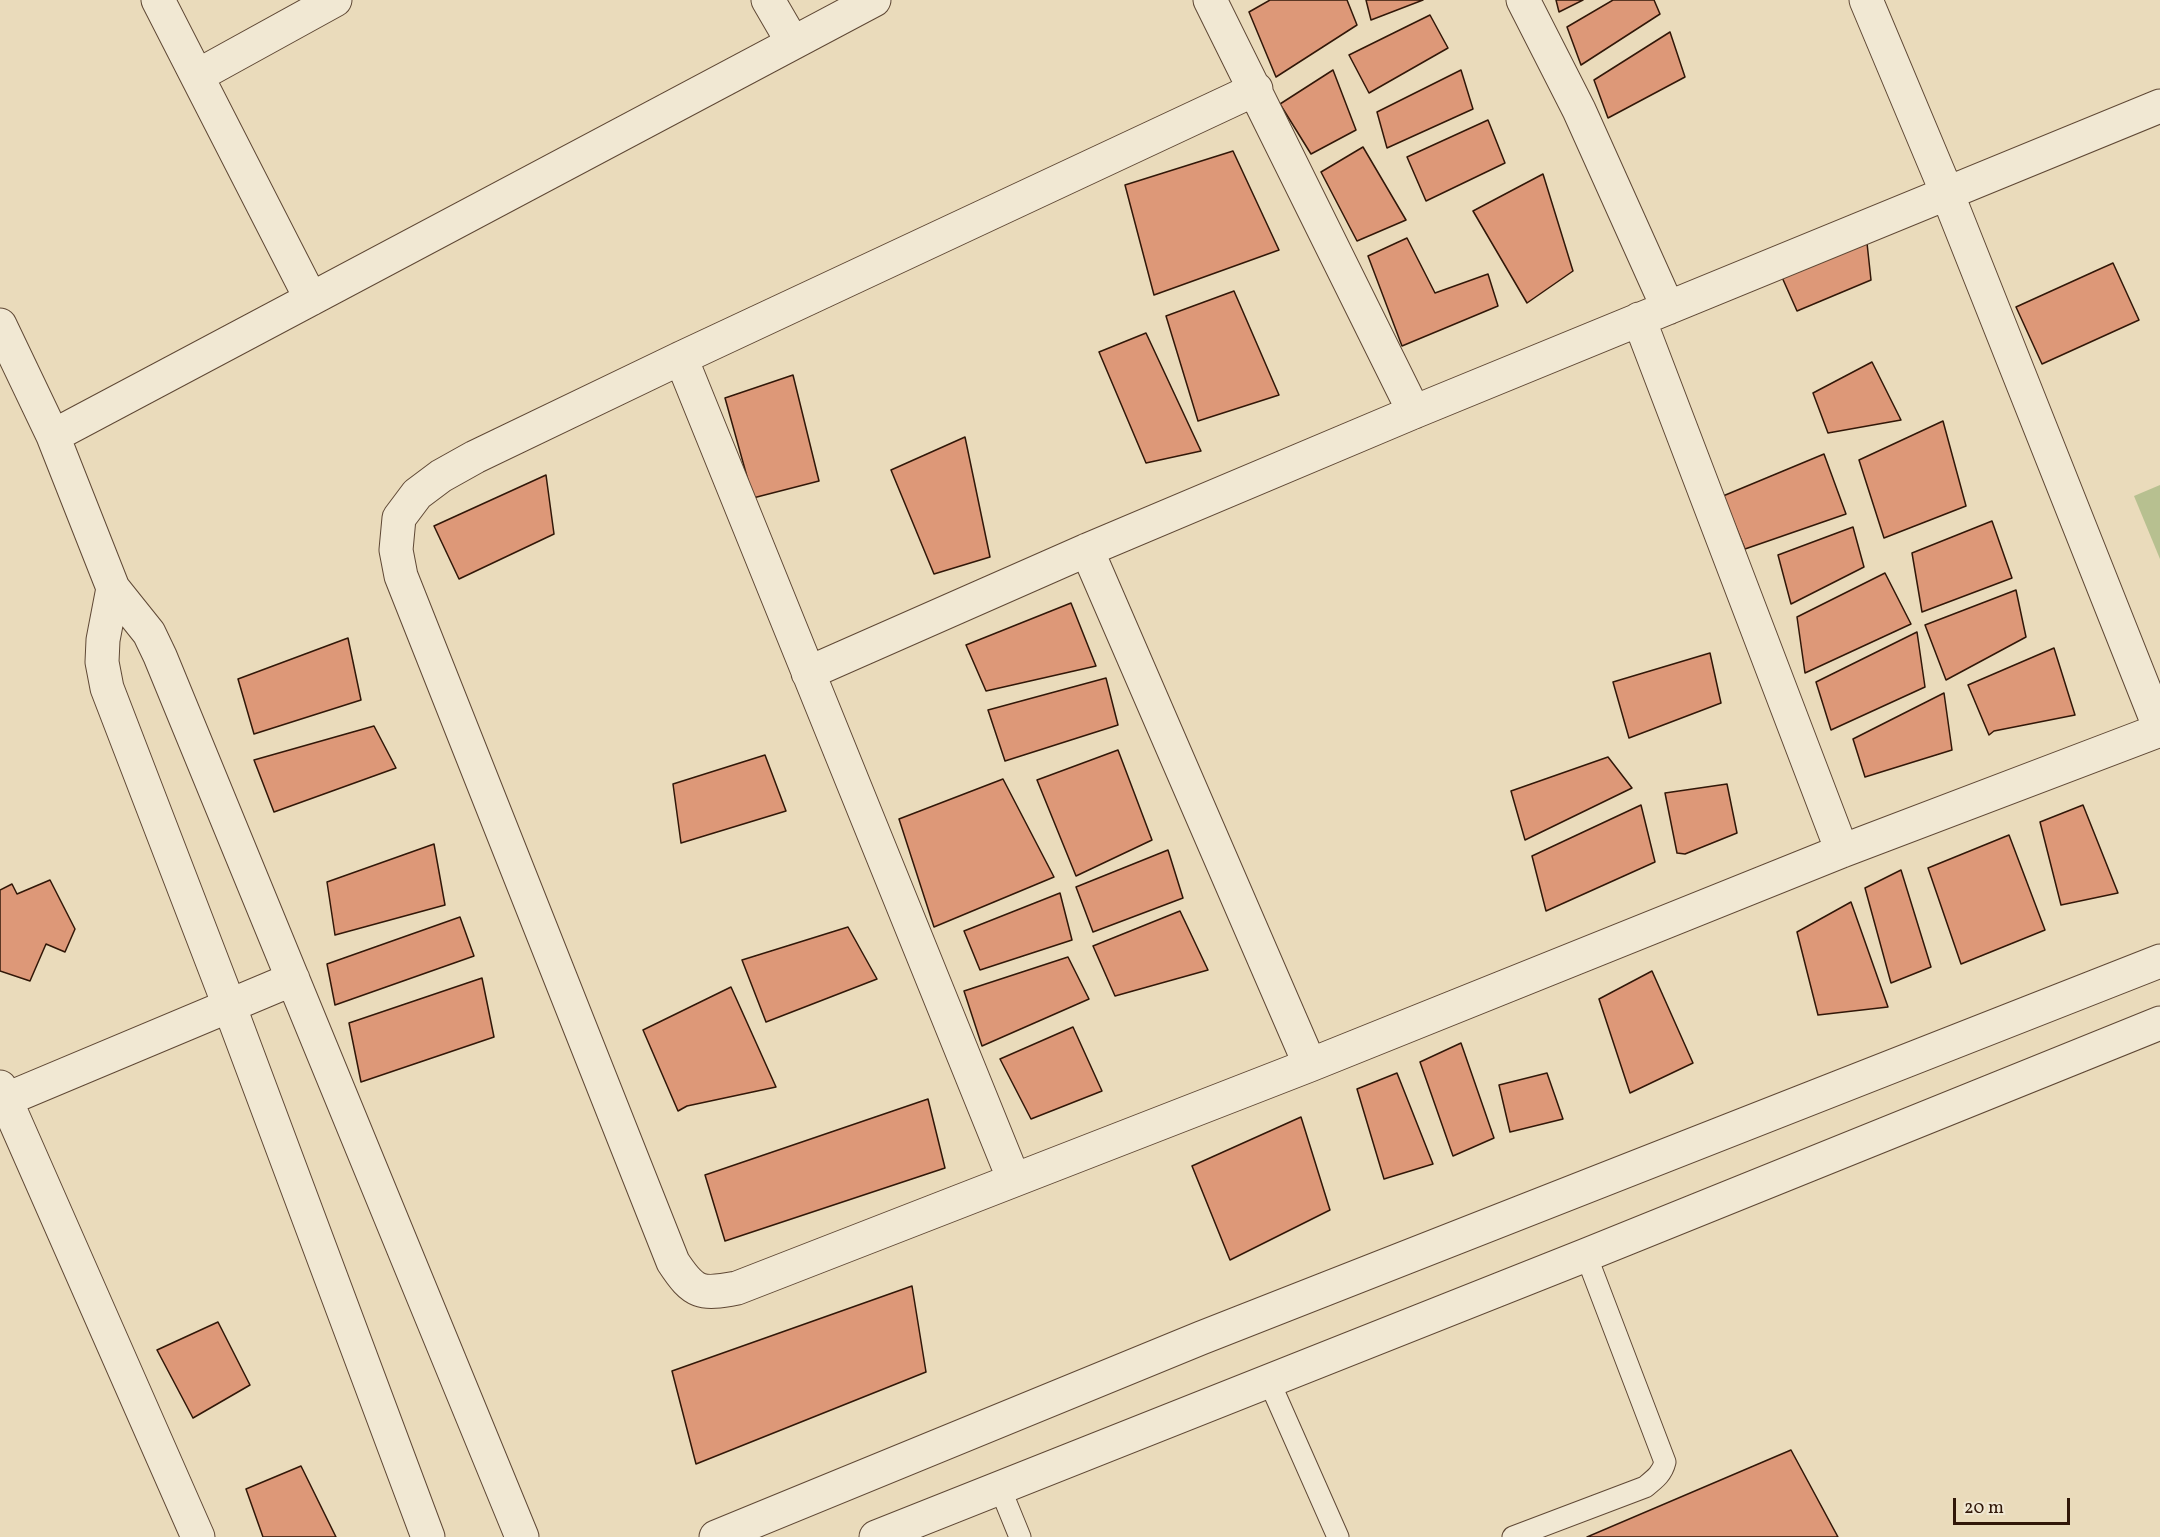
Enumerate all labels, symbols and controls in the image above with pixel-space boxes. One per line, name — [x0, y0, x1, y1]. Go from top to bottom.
scale bar — [1956, 1486, 2073, 1524]
text: 20 m — [1964, 1496, 2004, 1521]

